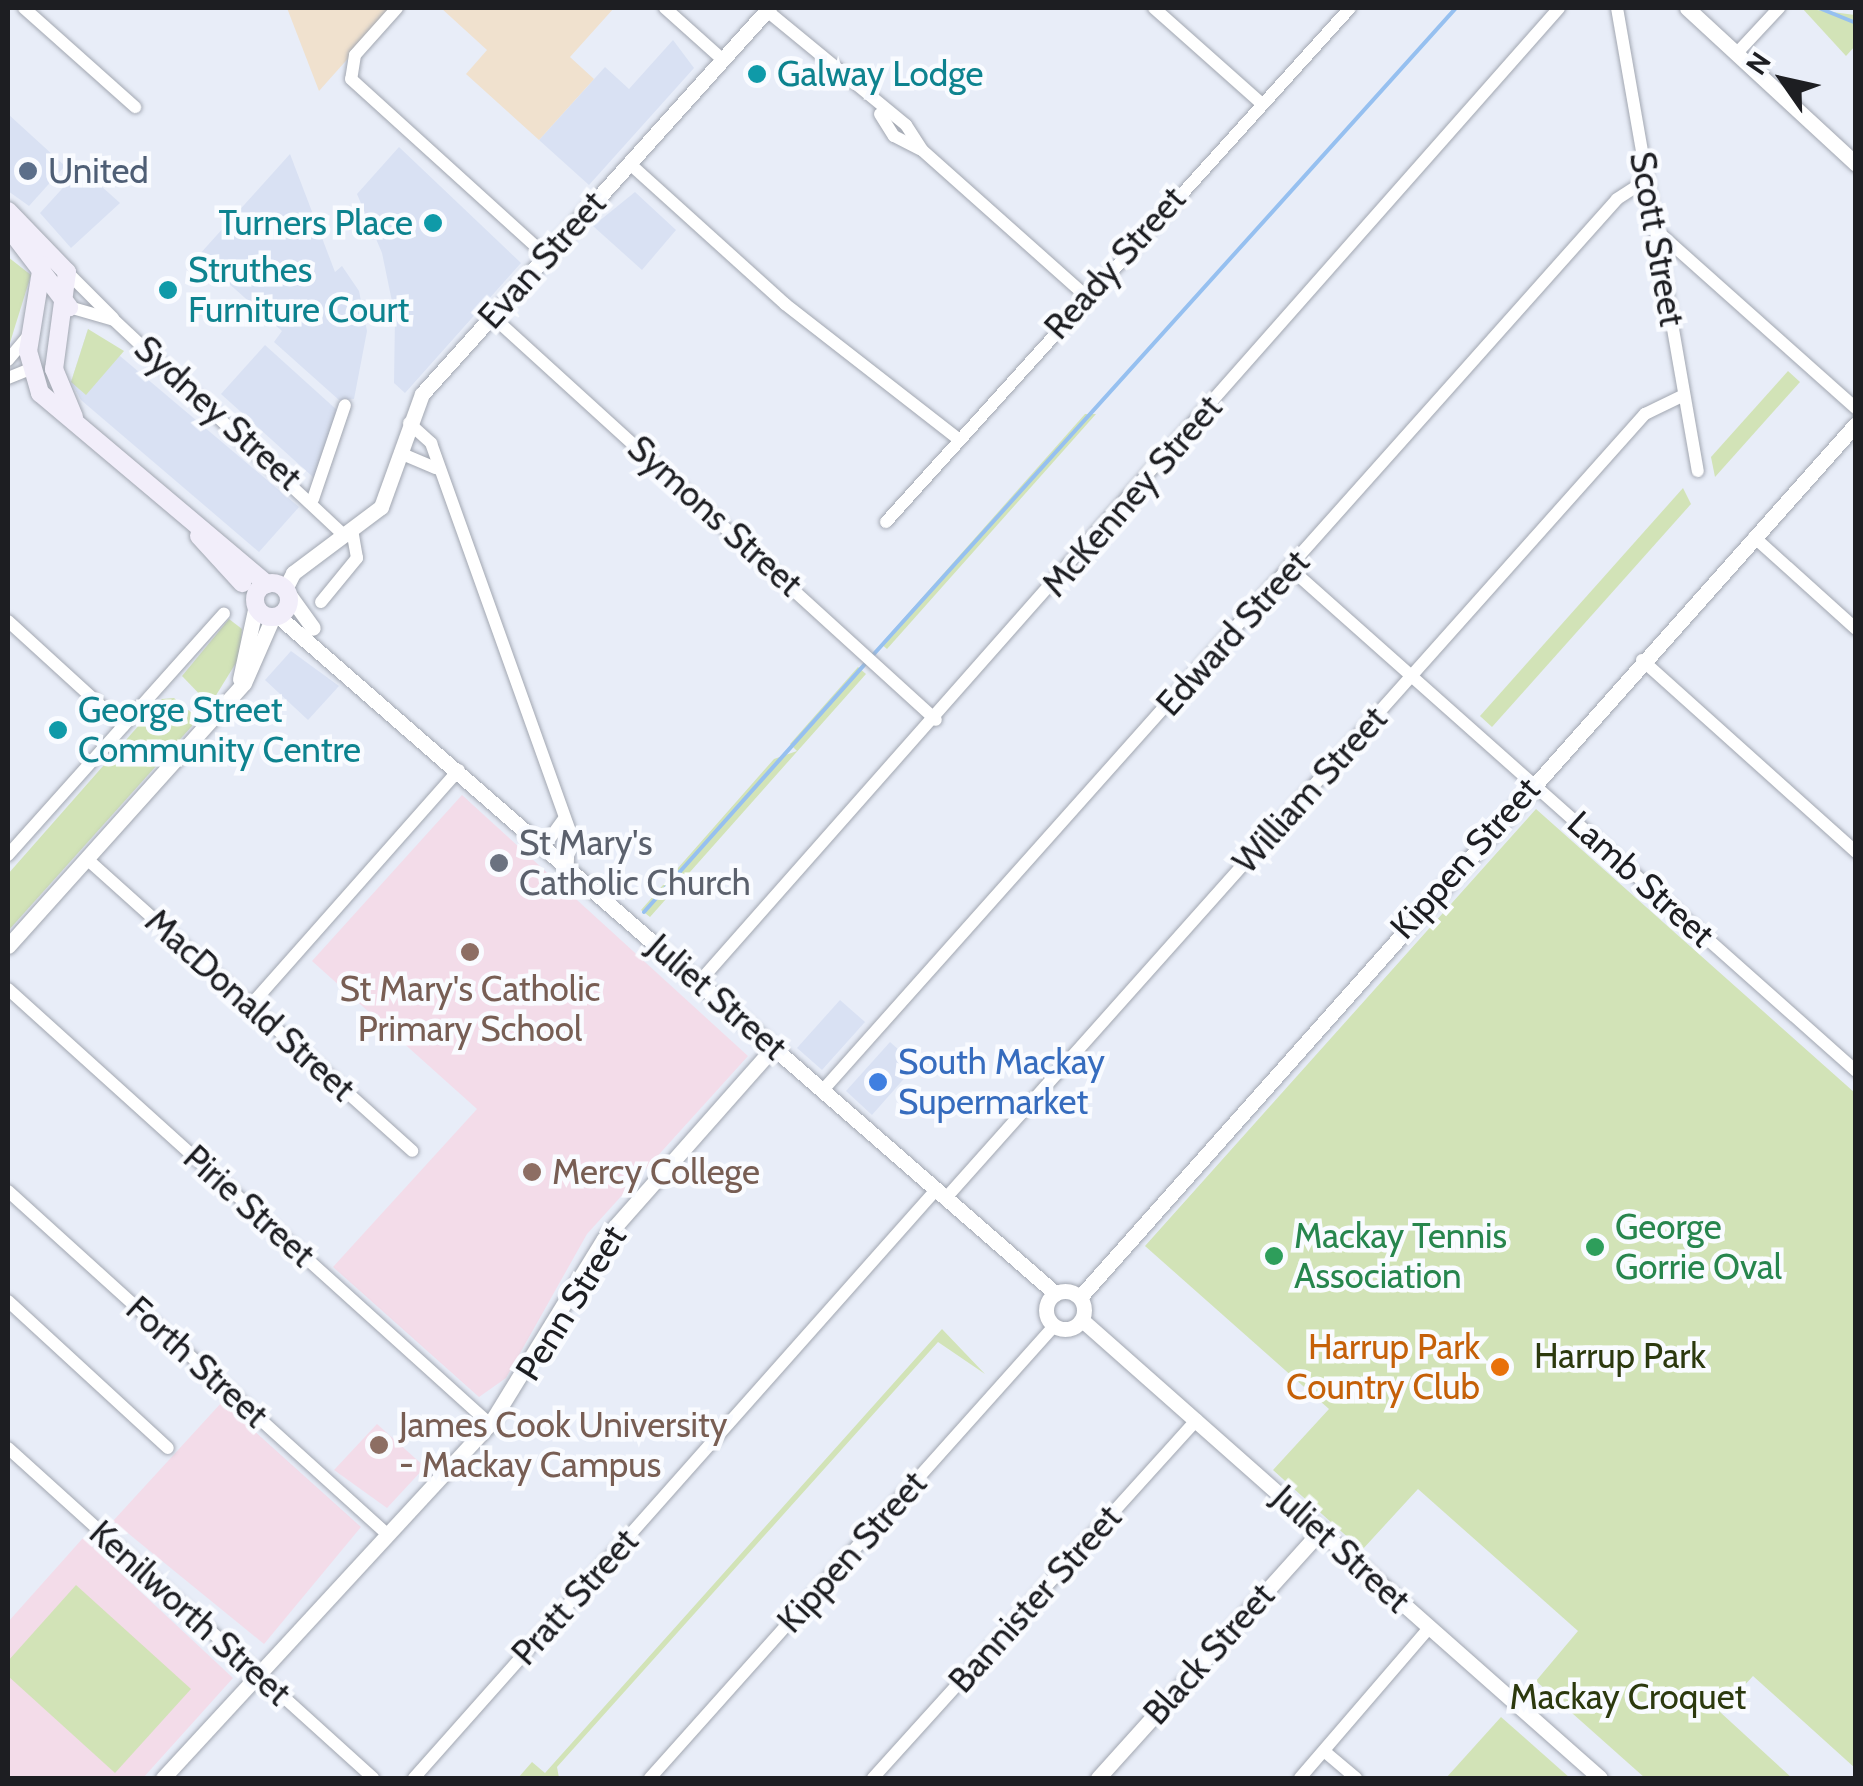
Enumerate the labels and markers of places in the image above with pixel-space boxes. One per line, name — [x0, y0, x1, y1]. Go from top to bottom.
place label: Galway Lodge — [777, 53, 983, 95]
marker: Galway Lodge — [746, 63, 768, 85]
place label: United — [48, 150, 149, 192]
marker: United — [17, 160, 39, 182]
place label: Turners Place — [219, 202, 413, 244]
marker: Turners Place — [422, 212, 444, 234]
place label: Struthes Furniture Court — [188, 249, 409, 331]
marker: Struthes Furniture Court — [157, 279, 179, 301]
place label: George Street Community Centre — [78, 689, 361, 771]
marker: George Street Community Centre — [47, 719, 69, 741]
place label: St Mary's Catholic Church — [519, 822, 751, 904]
marker: St Mary's Catholic Church — [488, 852, 510, 874]
marker: St Mary's Catholic Primary School — [459, 941, 481, 963]
place label: St Mary's Catholic Primary School — [340, 968, 600, 1050]
place label: South Mackay Supermarket — [898, 1041, 1105, 1123]
marker: South Mackay Supermarket — [867, 1071, 889, 1093]
place label: Mercy College — [552, 1151, 760, 1193]
marker: Mercy College — [521, 1161, 543, 1183]
place label: George Gorrie Oval — [1615, 1206, 1782, 1288]
place label: Mackay Tennis Association — [1294, 1215, 1507, 1297]
marker: George Gorrie Oval — [1584, 1236, 1606, 1258]
marker: Mackay Tennis Association — [1263, 1245, 1285, 1267]
place label: Harrup Park Country Club — [1286, 1326, 1480, 1408]
marker: Harrup Park Country Club — [1489, 1356, 1511, 1378]
place label: James Cook University - Mackay Campus — [399, 1404, 728, 1486]
marker: James Cook University - Mackay Campus — [368, 1434, 390, 1456]

